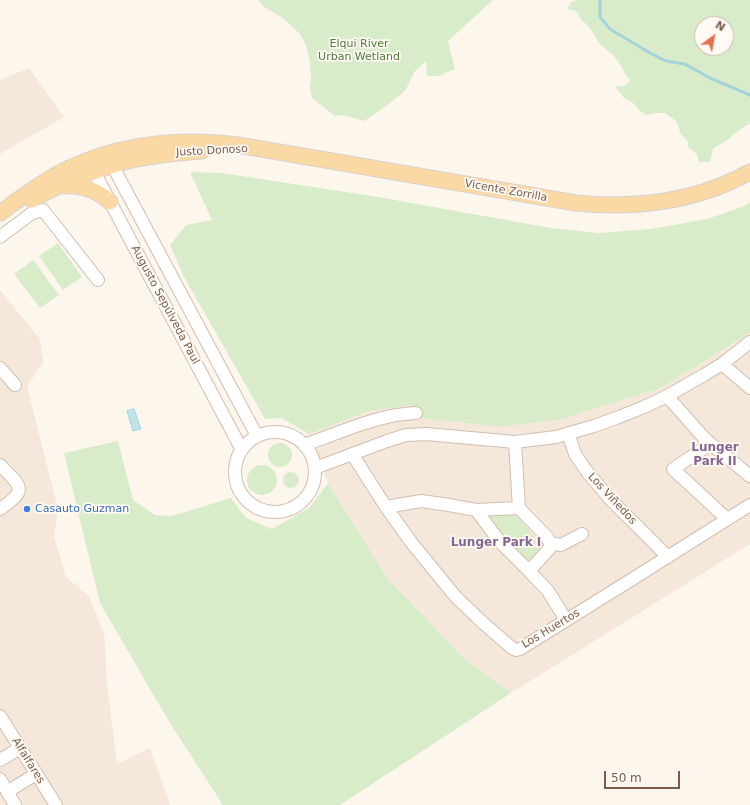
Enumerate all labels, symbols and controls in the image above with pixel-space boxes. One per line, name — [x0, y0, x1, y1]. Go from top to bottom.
north arrow — [694, 16, 734, 56]
text: N — [713, 18, 727, 34]
park label: Elqui River Urban Wetland — [318, 37, 400, 63]
street label: Justo Donoso — [176, 143, 248, 159]
street label: Vicente Zorrilla — [464, 177, 548, 205]
street label: Augusto Sepúlveda Paul — [128, 243, 202, 367]
district label: Lunger Park II — [691, 441, 739, 469]
street label: Los Viñedos — [585, 471, 639, 527]
place label: Casauto Guzman — [35, 502, 129, 516]
marker: Casauto Guzman — [22, 504, 32, 514]
district label: Lunger Park I — [451, 536, 541, 550]
street label: Los Huertos — [520, 607, 582, 651]
street label: Alfalfares — [9, 736, 47, 786]
scale bar — [606, 763, 682, 789]
text: 50 m — [611, 771, 642, 785]

